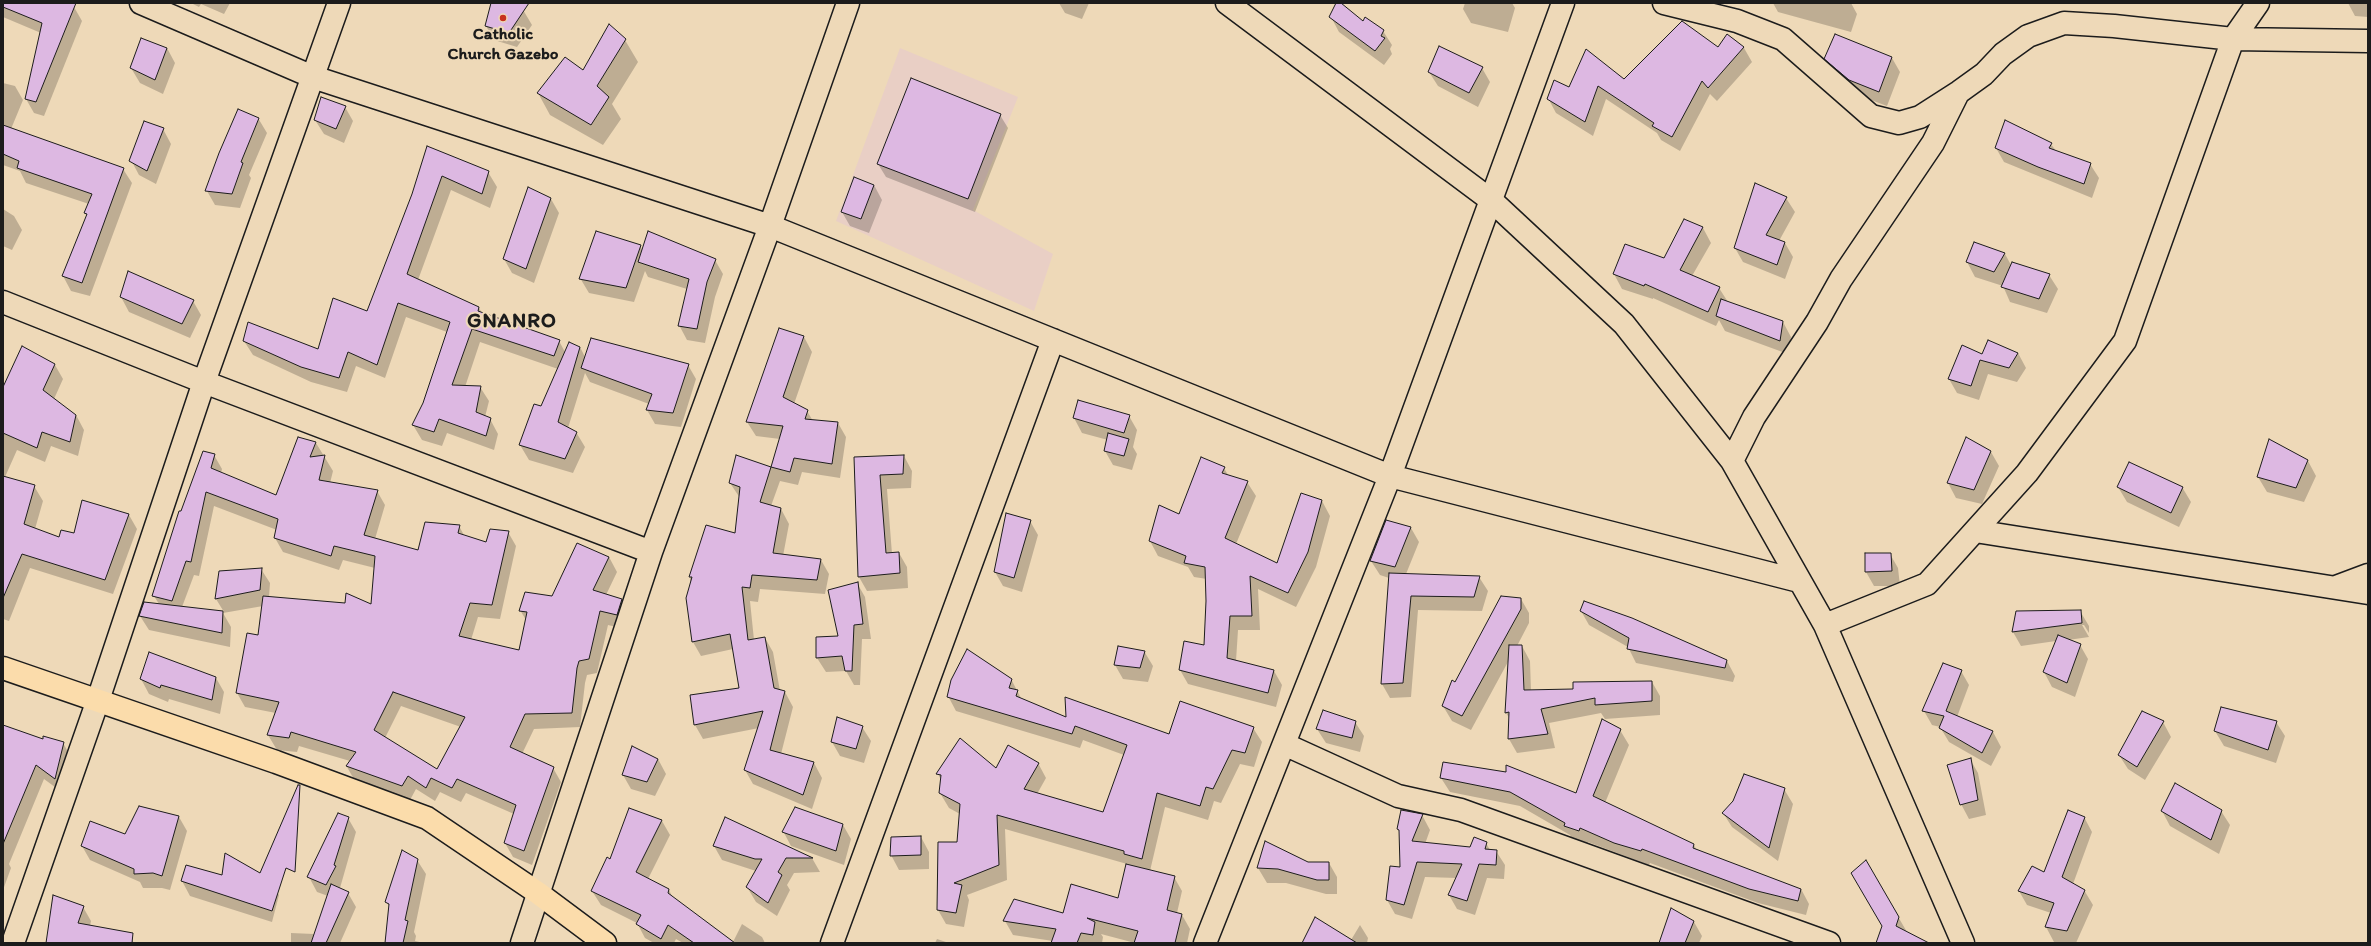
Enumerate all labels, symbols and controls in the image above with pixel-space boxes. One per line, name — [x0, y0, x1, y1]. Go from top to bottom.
marker: Catholic Church Gazebo — [498, 13, 508, 23]
place label: Catholic Church Gazebo — [448, 25, 558, 65]
district label: GNANRO — [467, 309, 557, 335]

